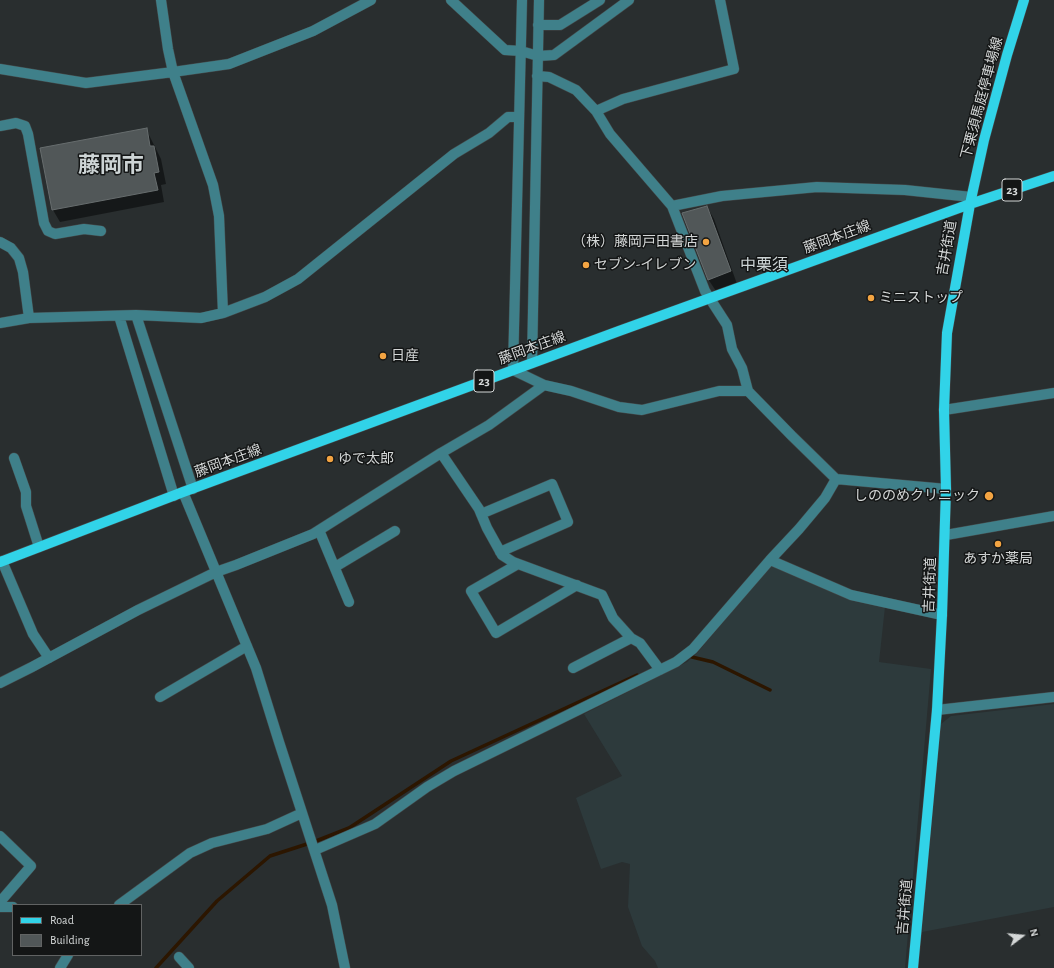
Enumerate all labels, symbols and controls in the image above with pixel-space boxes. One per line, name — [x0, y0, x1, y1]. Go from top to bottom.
street label: 下栗須馬庭停車場線 — [958, 35, 1006, 161]
district label: 藤岡市 — [78, 152, 144, 178]
road number: 23 — [1002, 179, 1022, 201]
street label: 藤岡本庄線 — [801, 217, 873, 257]
street label: 吉井街道 — [934, 219, 960, 277]
place label: （株）藤岡戸田書店 — [572, 234, 698, 250]
marker: （株）藤岡戸田書店 — [701, 237, 711, 247]
district label: 中栗須 — [740, 255, 788, 275]
place label: セブン-イレブン — [594, 257, 696, 273]
marker: セブン-イレブン — [581, 260, 591, 270]
place label: ミニストップ — [879, 290, 963, 306]
marker: ミニストップ — [866, 293, 876, 303]
street label: 藤岡本庄線 — [496, 328, 568, 368]
place label: 日産 — [391, 348, 419, 364]
marker: 日産 — [378, 351, 388, 361]
road number: 23 — [474, 370, 494, 392]
street label: 藤岡本庄線 — [192, 441, 264, 481]
place label: ゆで太郎 — [338, 451, 394, 467]
marker: ゆで太郎 — [325, 454, 335, 464]
place label: しののめクリニック — [854, 488, 980, 504]
marker: しののめクリニック — [983, 490, 995, 502]
marker: あすか薬局 — [993, 539, 1003, 549]
place label: あすか薬局 — [963, 551, 1033, 567]
street label: 吉井街道 — [921, 557, 939, 613]
street label: 吉井街道 — [894, 878, 916, 936]
legend — [12, 904, 142, 956]
text: Road — [50, 914, 74, 926]
north arrow — [1002, 916, 1042, 956]
text: N — [1028, 927, 1040, 938]
text: Building — [50, 934, 90, 946]

